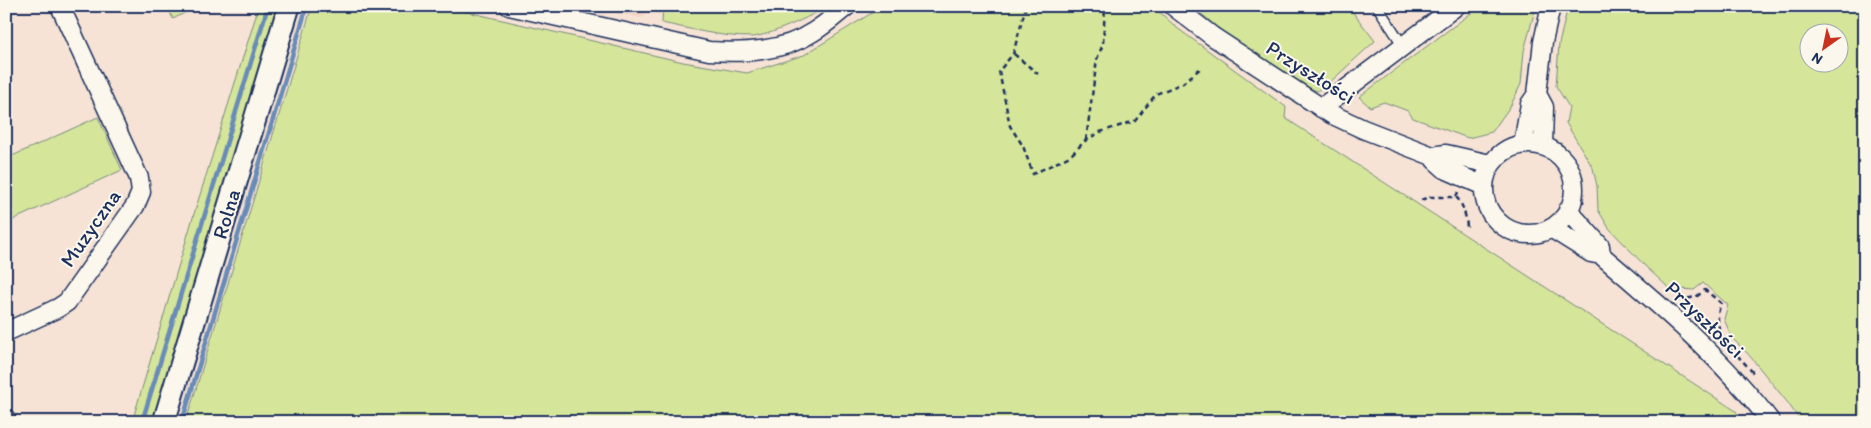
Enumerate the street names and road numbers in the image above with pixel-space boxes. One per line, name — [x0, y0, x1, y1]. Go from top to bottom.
street label: Przyszłości — [1262, 35, 1360, 109]
street label: Muzyczna — [54, 184, 126, 272]
street label: Rolna — [207, 186, 245, 242]
street label: Przyszłości — [1660, 275, 1750, 363]

